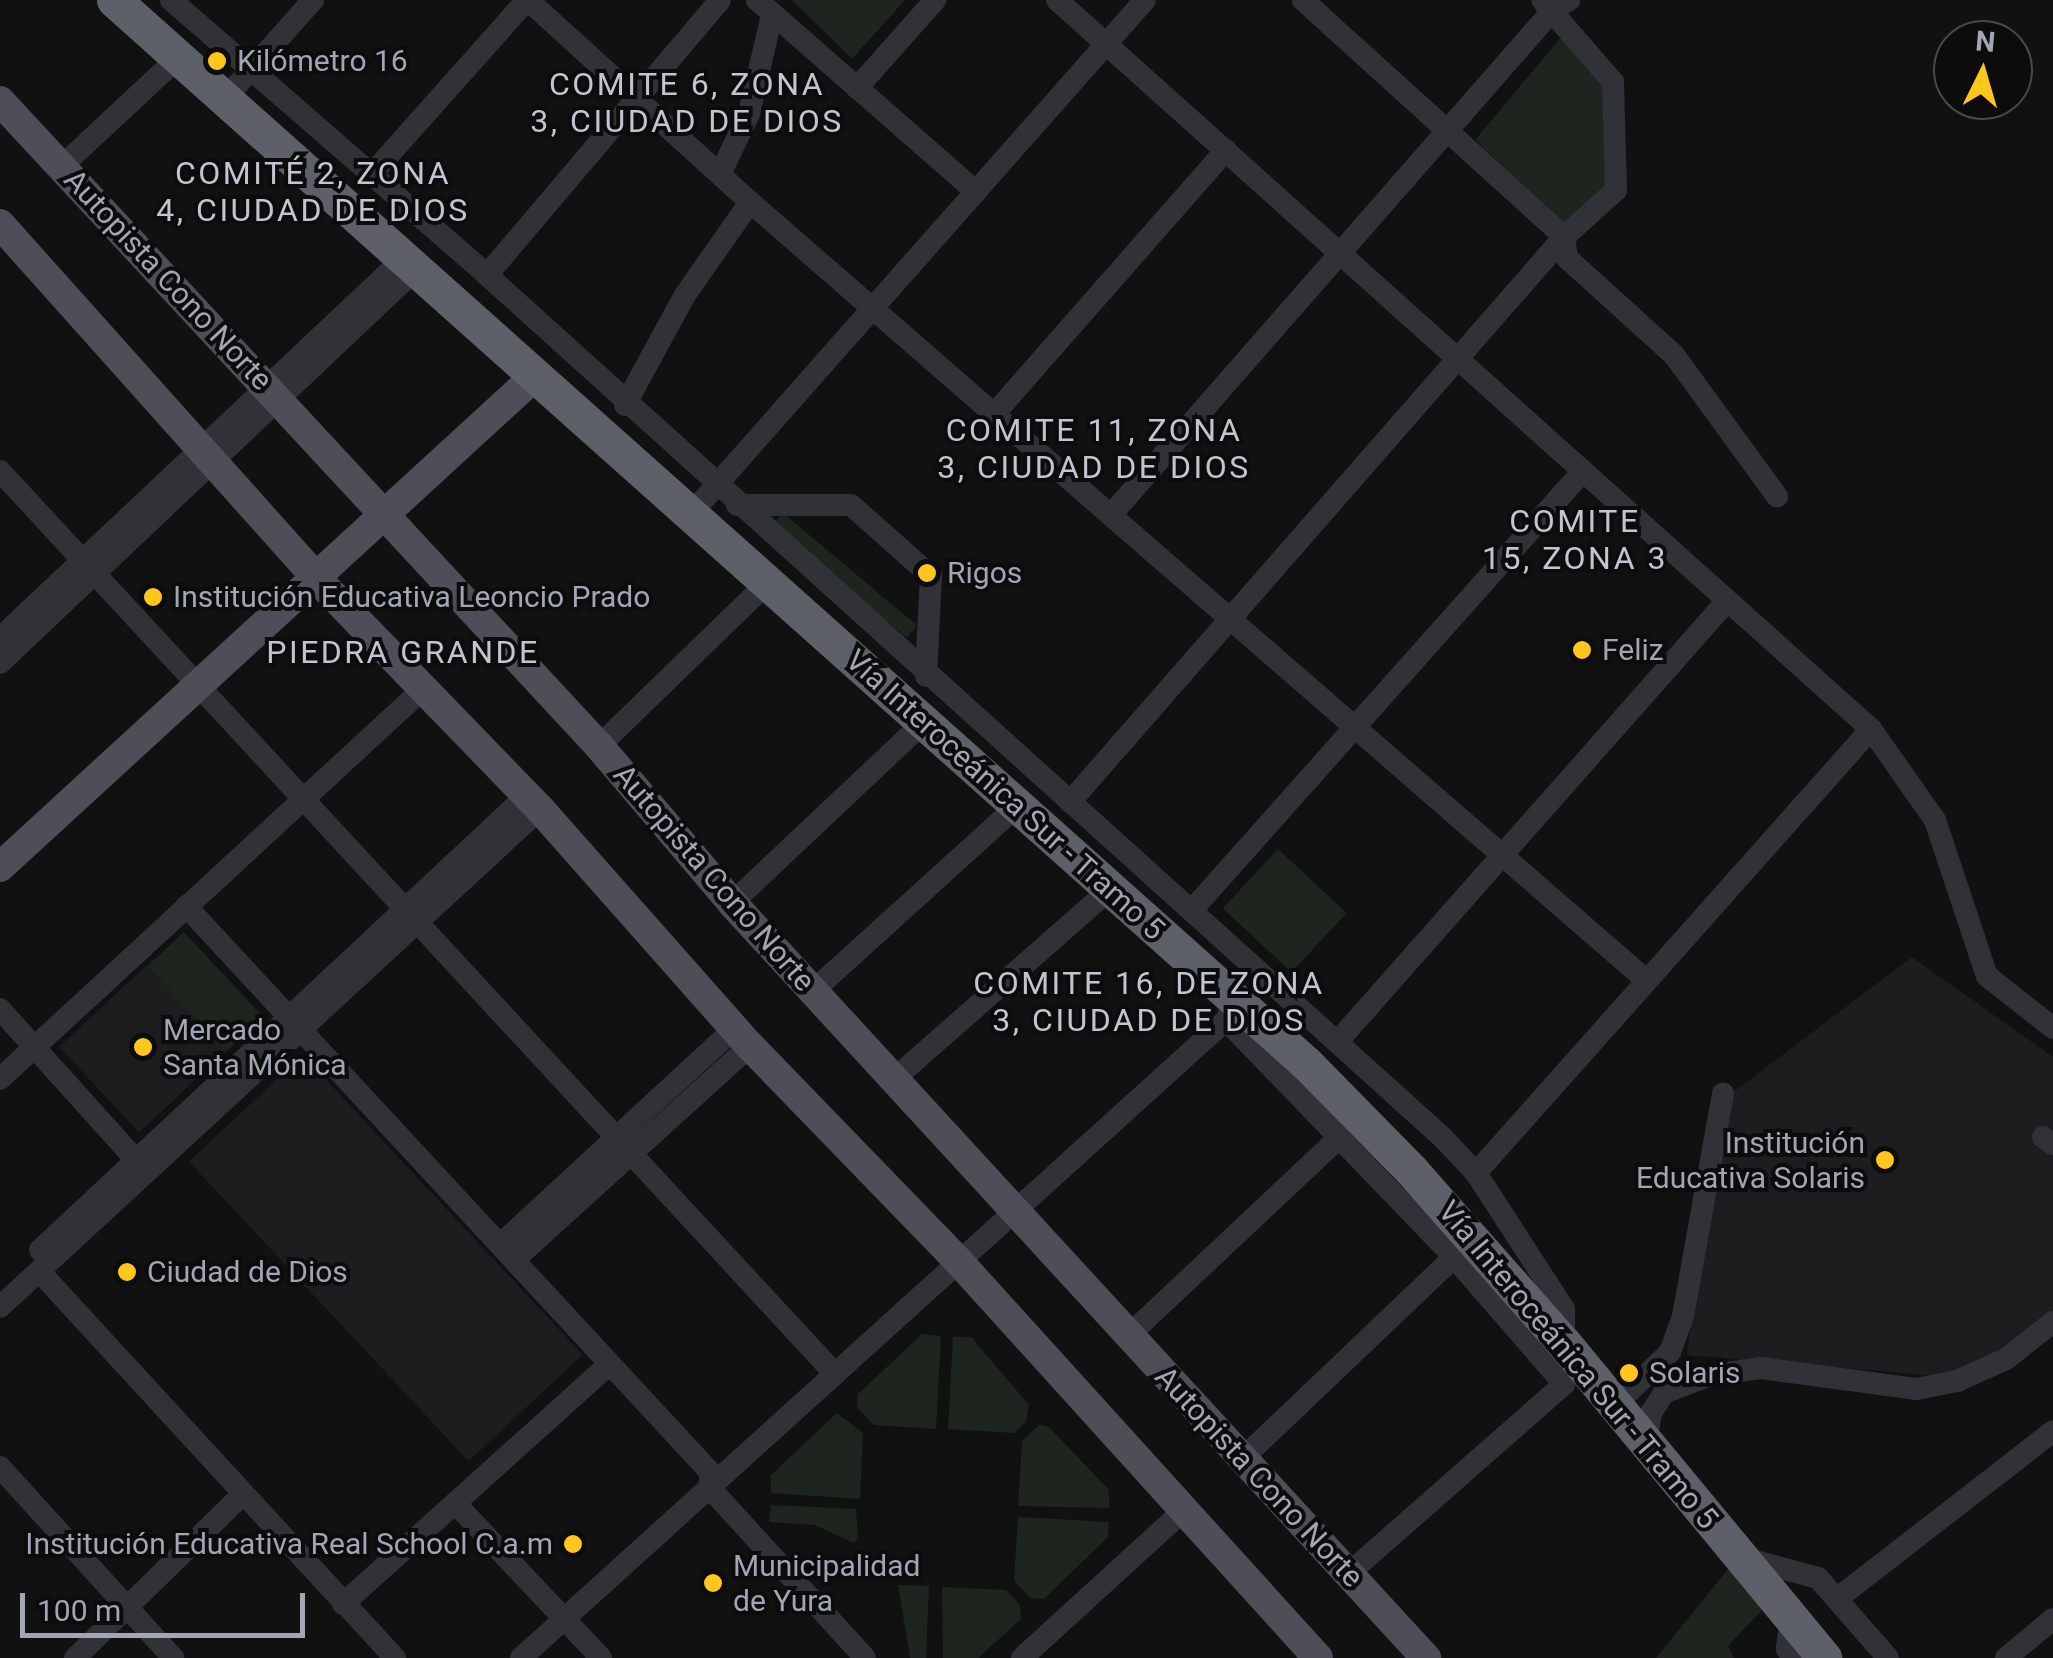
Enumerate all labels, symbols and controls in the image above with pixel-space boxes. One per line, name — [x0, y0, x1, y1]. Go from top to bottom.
north arrow — [1933, 20, 2033, 120]
text: N — [1974, 24, 1997, 59]
place label: Kilómetro 16 — [237, 43, 408, 79]
marker: Kilómetro 16 — [206, 50, 228, 72]
district label: COMITE 6, ZONA 3, CIUDAD DE DIOS — [530, 66, 844, 141]
district label: COMITÉ 2, ZONA 4, CIUDAD DE DIOS — [156, 155, 470, 230]
street label: Autopista Cono Norte — [56, 162, 280, 398]
district label: COMITE 11, ZONA 3, CIUDAD DE DIOS — [937, 412, 1251, 487]
district label: COMITE 15, ZONA 3 — [1482, 503, 1668, 578]
place label: Rigos — [947, 555, 1022, 591]
marker: Rigos — [916, 562, 938, 584]
place label: Institución Educativa Leoncio Prado — [173, 579, 650, 615]
marker: Institución Educativa Leoncio Prado — [142, 586, 164, 608]
place label: Feliz — [1602, 632, 1664, 668]
district label: PIEDRA GRANDE — [266, 633, 540, 671]
marker: Feliz — [1571, 639, 1593, 661]
street label: Vía Interoceánica Sur - Tramo 5 — [838, 642, 1172, 948]
street label: Autopista Cono Norte — [606, 757, 822, 999]
district label: COMITE 16, DE ZONA 3, CIUDAD DE DIOS — [973, 965, 1325, 1040]
place label: Mercado Santa Mónica — [163, 1012, 346, 1082]
marker: Mercado Santa Mónica — [132, 1036, 154, 1058]
place label: Institución Educativa Solaris — [1636, 1125, 1865, 1196]
marker: Institución Educativa Solaris — [1874, 1149, 1896, 1171]
street label: Vía Interoceánica Sur - Tramo 5 — [1430, 1194, 1726, 1536]
place label: Ciudad de Dios — [147, 1254, 348, 1290]
marker: Ciudad de Dios — [116, 1261, 138, 1283]
place label: Solaris — [1649, 1355, 1740, 1391]
street label: Autopista Cono Norte — [1147, 1359, 1371, 1595]
marker: Solaris — [1618, 1362, 1640, 1384]
place label: Institución Educativa Real School C.a.m — [25, 1526, 553, 1562]
marker: Institución Educativa Real School C.a.m — [562, 1533, 584, 1555]
place label: Municipalidad de Yura — [733, 1548, 920, 1618]
marker: Municipalidad de Yura — [702, 1572, 724, 1594]
scale bar — [25, 1573, 310, 1635]
text: 100 m — [37, 1593, 121, 1628]

